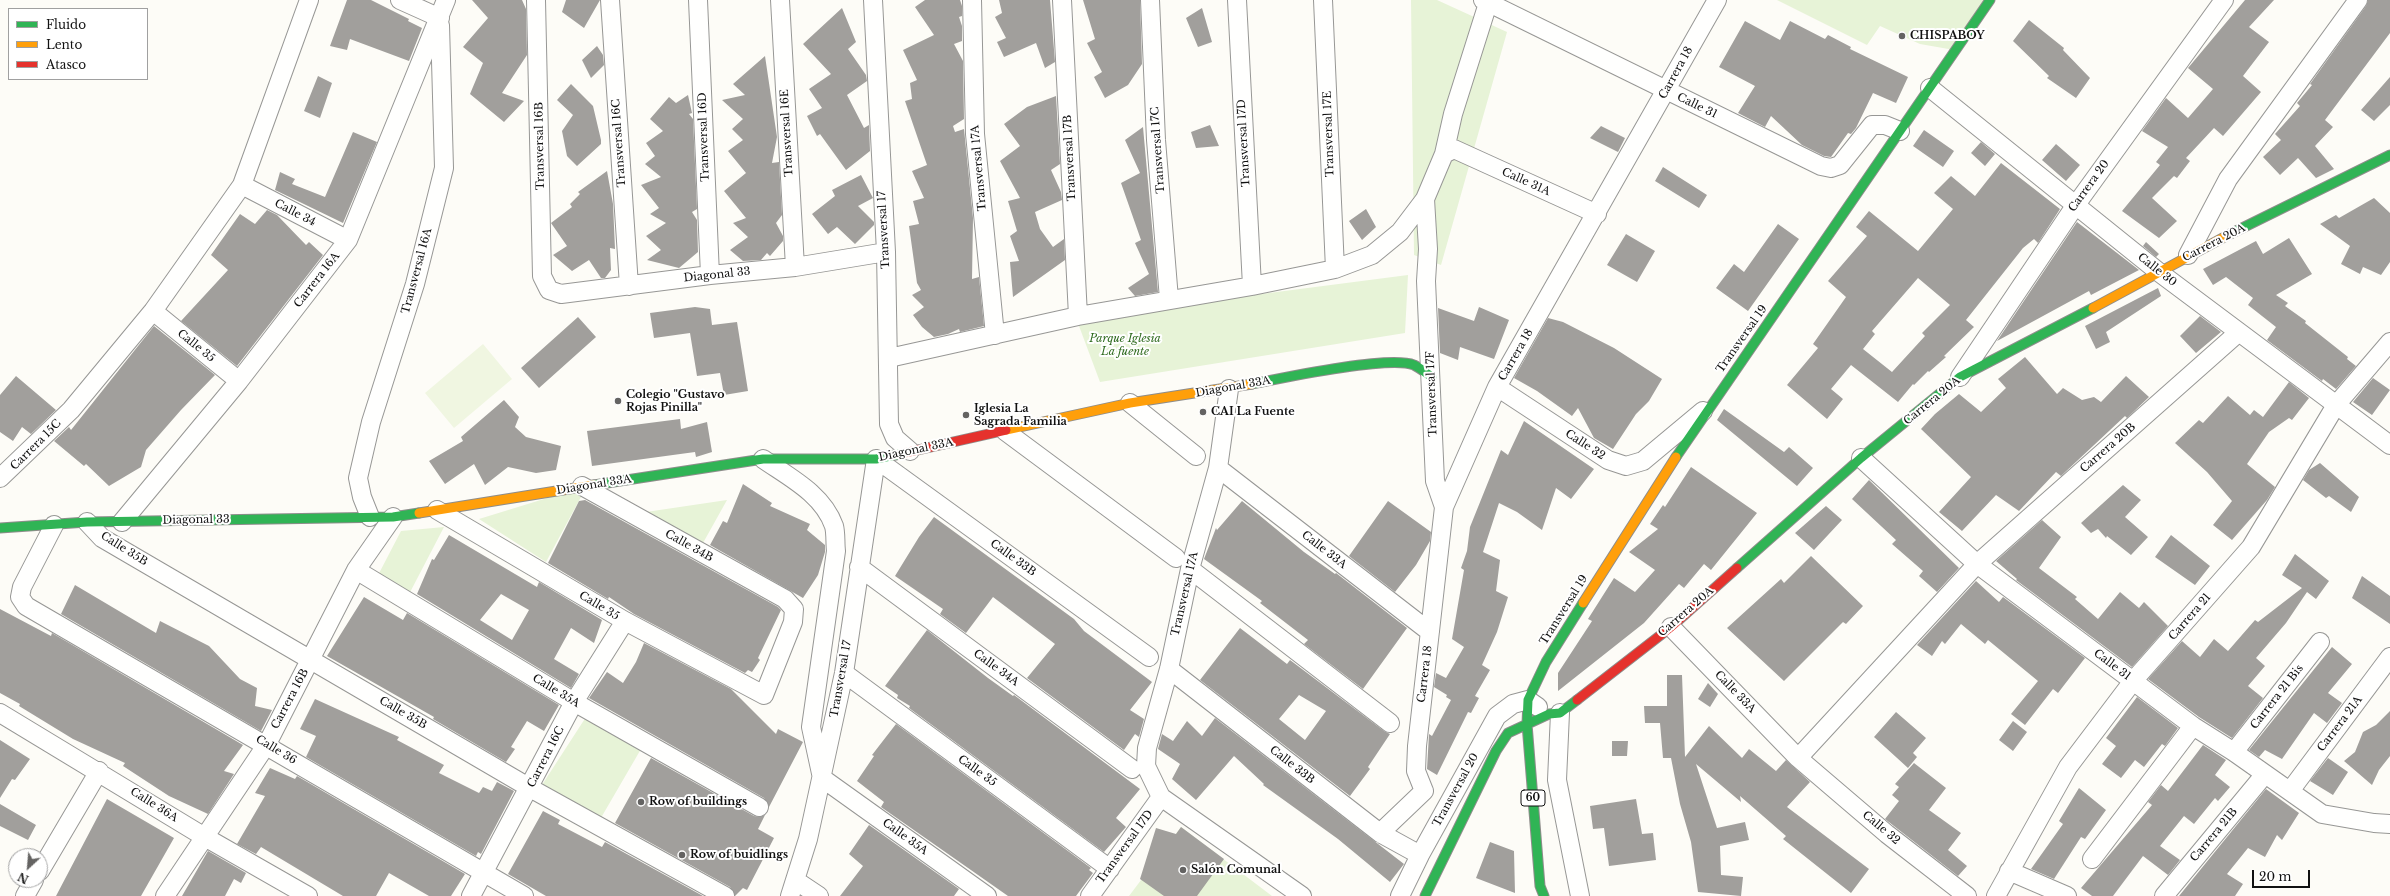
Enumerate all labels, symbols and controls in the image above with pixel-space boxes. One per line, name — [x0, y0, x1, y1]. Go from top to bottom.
legend — [8, 8, 148, 80]
text: Fluido — [46, 17, 86, 32]
place label: CHISPABOY — [1910, 29, 1985, 43]
marker: CHISPABOY — [1897, 31, 1907, 41]
text: Lento — [46, 37, 82, 52]
street label: Carrera 18 — [1656, 45, 1696, 101]
text: Atasco — [46, 57, 86, 72]
street label: Transversal 16E — [778, 89, 796, 177]
street label: Transversal 17E — [1321, 91, 1337, 177]
street label: Calle 31 — [1675, 91, 1719, 121]
street label: Transversal 16D — [696, 92, 712, 182]
street label: Transversal 16C — [609, 98, 629, 188]
street label: Transversal 17D — [1235, 99, 1253, 187]
street label: Transversal 16B — [533, 102, 547, 190]
street label: Transversal 17C — [1148, 106, 1168, 194]
street label: Transversal 17B — [1061, 114, 1079, 202]
street label: Transversal 17A — [969, 124, 989, 212]
street label: Carrera 20 — [2066, 158, 2112, 214]
street label: Calle 31A — [1500, 165, 1552, 199]
street label: Transversal 17 — [875, 191, 893, 269]
street label: Calle 34 — [272, 197, 318, 229]
street label: Carrera 20A — [2180, 221, 2248, 265]
street label: Transversal 16A — [399, 227, 435, 315]
street label: Carrera 16A — [291, 250, 343, 310]
street label: Calle 30 — [2135, 251, 2179, 289]
street label: Diagonal 33 — [683, 265, 751, 285]
street label: Transversal 19 — [1714, 303, 1770, 375]
street label: Calle 35 — [175, 327, 217, 365]
street label: Carrera 18 — [1496, 327, 1536, 383]
park label: Parque Iglesia La fuente — [1089, 332, 1161, 358]
street label: Transversal 17F — [1424, 351, 1440, 437]
street label: Diagonal 33A — [1195, 374, 1271, 400]
street label: Carrera 20A — [1901, 374, 1963, 428]
place label: Colegio "Gustavo Rojas Pinilla" — [626, 388, 724, 414]
marker: Colegio "Gustavo Rojas Pinilla" — [613, 396, 623, 406]
place label: Iglesia La Sagrada Familia — [974, 402, 1067, 428]
place label: CAI La Fuente — [1211, 405, 1295, 419]
marker: CAI La Fuente — [1198, 407, 1208, 417]
marker: Iglesia La Sagrada Familia — [961, 410, 971, 420]
street label: Carrera 15C — [8, 417, 64, 473]
street label: Carrera 20B — [2078, 420, 2138, 476]
street label: Calle 32 — [1563, 427, 1607, 463]
street label: Diagonal 33A — [878, 436, 954, 464]
street label: Diagonal 33A — [556, 473, 632, 497]
street label: Diagonal 33 — [162, 513, 230, 527]
street label: Calle 34B — [663, 527, 715, 565]
street label: Calle 33A — [1299, 528, 1349, 572]
street label: Calle 35B — [98, 529, 150, 569]
street label: Calle 33B — [987, 537, 1039, 579]
street label: Transversal 17A — [1169, 551, 1201, 637]
street label: Transversal 19 — [1537, 573, 1591, 647]
street label: Carrera 20A — [1656, 584, 1716, 640]
street label: Calle 35 — [577, 589, 621, 623]
street label: Carrera 21 — [2166, 591, 2214, 643]
street label: Transversal 17 — [828, 639, 854, 719]
street label: Carrera 18 — [1415, 645, 1435, 703]
street label: Calle 34A — [971, 647, 1021, 689]
street label: Calle 31 — [2091, 647, 2133, 683]
street label: Carrera 21 Bis — [2248, 662, 2306, 732]
street label: Carrera 16B — [269, 667, 311, 731]
street label: Calle 33A — [1712, 668, 1758, 716]
street label: Calle 35A — [530, 672, 582, 710]
street label: Calle 35B — [377, 694, 429, 732]
street label: Carrera 21A — [2315, 694, 2365, 754]
street label: Carrera 16C — [525, 724, 567, 790]
street label: Calle 36 — [253, 733, 299, 767]
street label: Calle 33B — [1267, 743, 1317, 787]
street label: Transversal 20 — [1430, 751, 1482, 829]
street label: Calle 35 — [955, 753, 999, 789]
street label: Calle 36A — [128, 785, 180, 825]
road number: 60 — [1521, 790, 1545, 806]
place label: Row of buildings — [649, 795, 747, 809]
marker: Row of buildings — [636, 797, 646, 807]
street label: Carrera 21B — [2188, 805, 2240, 865]
street label: Transversal 17D — [1094, 808, 1156, 886]
street label: Calle 32 — [1859, 808, 1903, 848]
street label: Calle 35A — [880, 816, 930, 858]
north arrow — [8, 848, 48, 888]
place label: Row of buidlings — [690, 848, 788, 862]
marker: Row of buidlings — [677, 850, 687, 860]
scale bar — [2254, 862, 2312, 888]
place label: Salón Comunal — [1191, 863, 1281, 877]
marker: Salón Comunal — [1178, 865, 1188, 875]
text: N — [15, 869, 31, 886]
text: 20 m — [2259, 869, 2291, 884]

